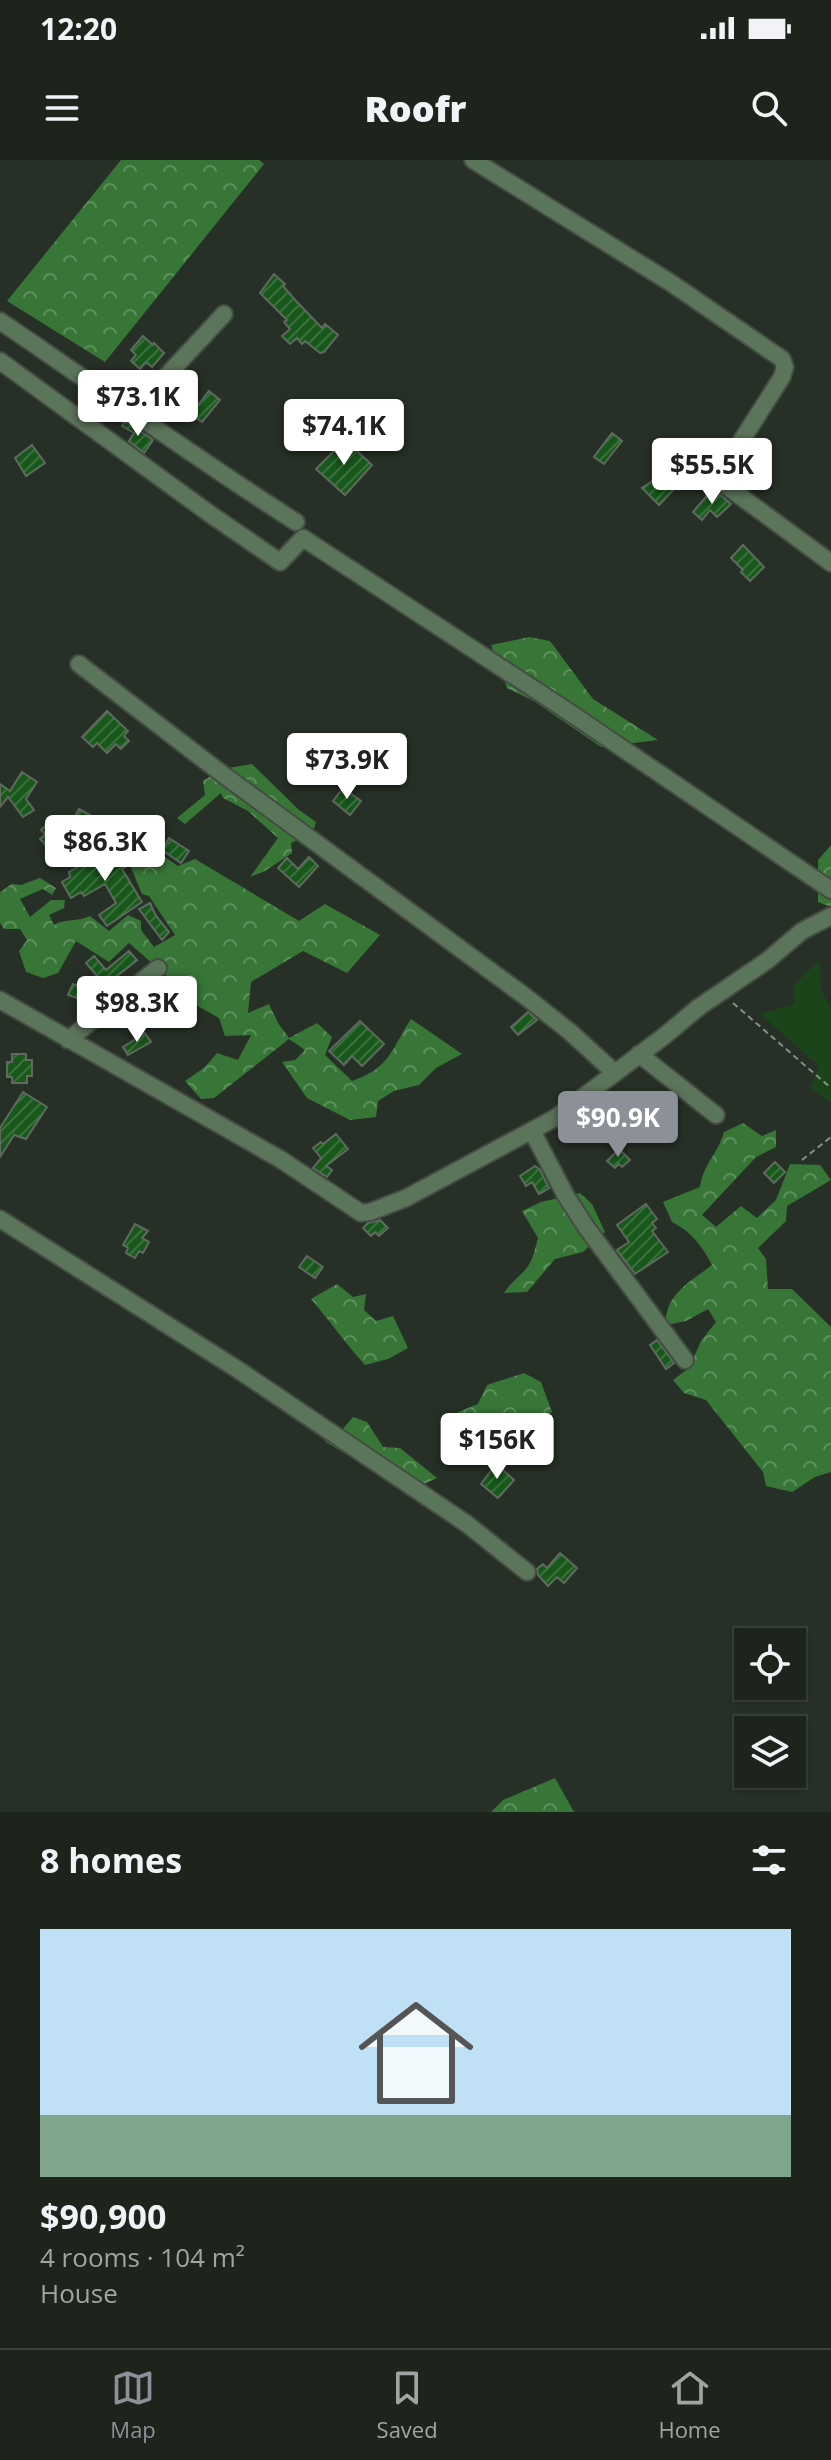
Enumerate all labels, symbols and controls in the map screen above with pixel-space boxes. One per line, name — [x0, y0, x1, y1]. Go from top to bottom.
text: 12:20 — [40, 8, 117, 49]
text: Roofr — [364, 84, 467, 133]
icon: menu — [40, 86, 84, 130]
icon: search — [747, 86, 791, 130]
pin: $73.1K — [73, 370, 203, 438]
text: $73.1K — [96, 378, 180, 414]
pin: $74.1K — [279, 399, 409, 467]
text: $74.1K — [302, 407, 386, 443]
pin: $55.5K — [647, 438, 777, 506]
text: $55.5K — [670, 446, 754, 482]
pin: $73.9K — [282, 733, 412, 801]
text: $73.9K — [305, 741, 389, 777]
pin: $86.3K — [40, 815, 170, 883]
text: $86.3K — [63, 823, 147, 859]
pin: $98.3K — [72, 976, 202, 1044]
text: $98.3K — [95, 984, 179, 1020]
pin: $90.9K — [553, 1091, 683, 1159]
text: $90.9K — [576, 1099, 660, 1135]
pin: $156K — [441, 1413, 553, 1481]
text: $156K — [459, 1421, 535, 1457]
map controls — [734, 1628, 806, 1788]
button: locate — [734, 1628, 806, 1700]
button: layers — [734, 1716, 806, 1788]
text: 8 homes — [40, 1837, 182, 1883]
icon: filters — [747, 1838, 791, 1882]
icon: home — [344, 1981, 488, 2125]
text: $90,900 — [40, 2193, 166, 2239]
text: 4 rooms · 104 m² — [40, 2239, 245, 2275]
text: House — [40, 2275, 118, 2311]
tab: Map — [110, 2366, 156, 2444]
tab: Saved — [377, 2366, 438, 2444]
tab: Home — [658, 2366, 721, 2444]

